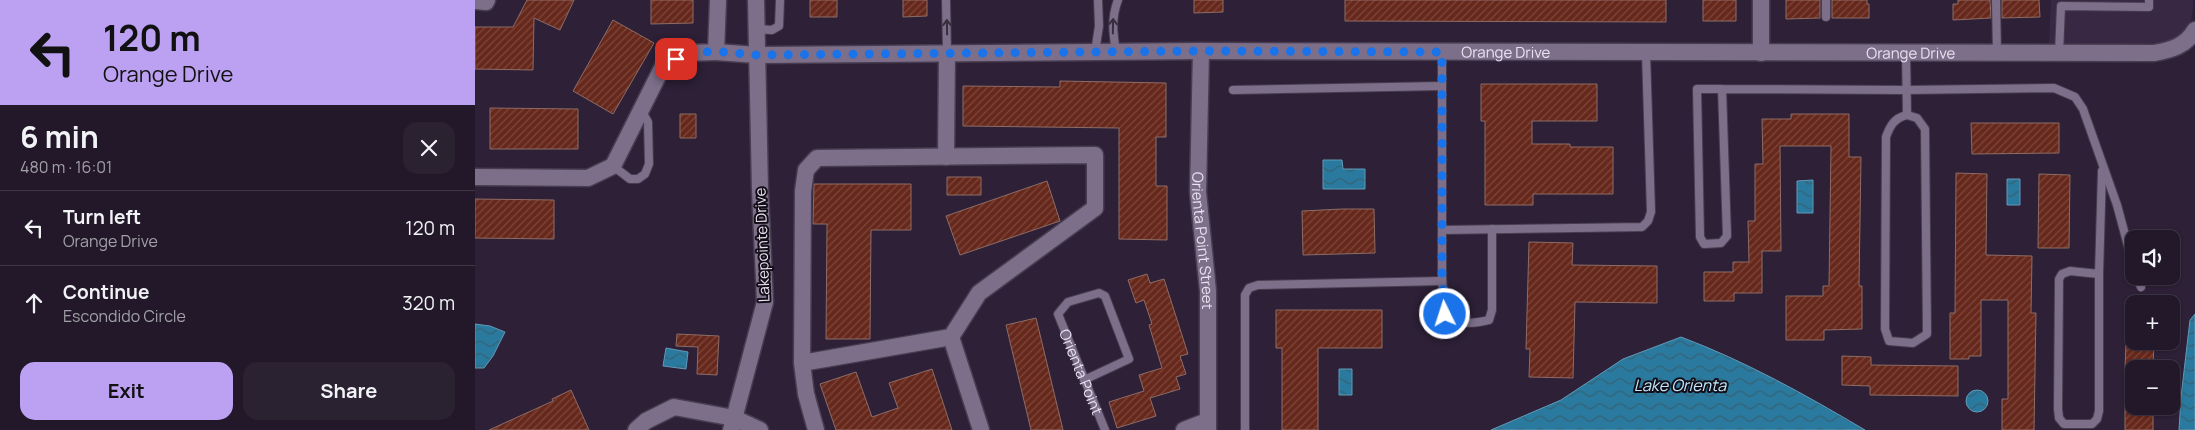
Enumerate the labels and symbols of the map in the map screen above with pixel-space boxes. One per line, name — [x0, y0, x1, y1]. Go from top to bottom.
one-way arrow — [1108, 18, 1118, 34]
one-way arrow — [942, 19, 952, 35]
pin — [655, 38, 697, 80]
street label: Orange Drive — [1461, 41, 1551, 62]
street label: Orange Drive — [1866, 42, 1956, 63]
street label: Orienta Point Street — [1188, 172, 1219, 310]
street label: Lakepointe Drive — [750, 187, 774, 303]
position arrow — [1418, 287, 1470, 339]
street label: Orienta Point — [1055, 326, 1108, 418]
water label: Lake Orienta — [1634, 374, 1727, 396]

